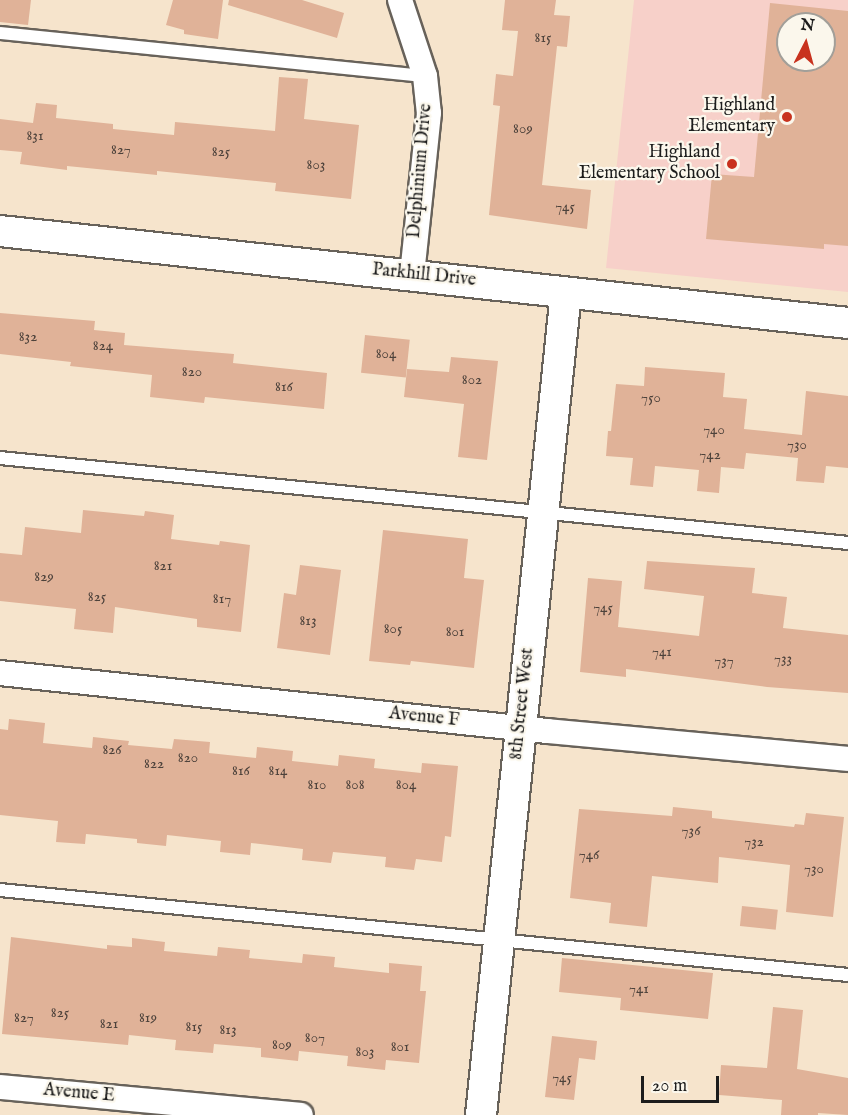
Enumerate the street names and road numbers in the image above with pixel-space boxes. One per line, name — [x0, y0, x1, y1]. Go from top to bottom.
street label: Delphinium Drive — [404, 103, 438, 239]
street label: Parkhill Drive — [371, 260, 477, 292]
street label: 8th Street West — [506, 647, 540, 761]
street label: Avenue F — [388, 704, 460, 732]
street label: Avenue E — [42, 1080, 116, 1108]

